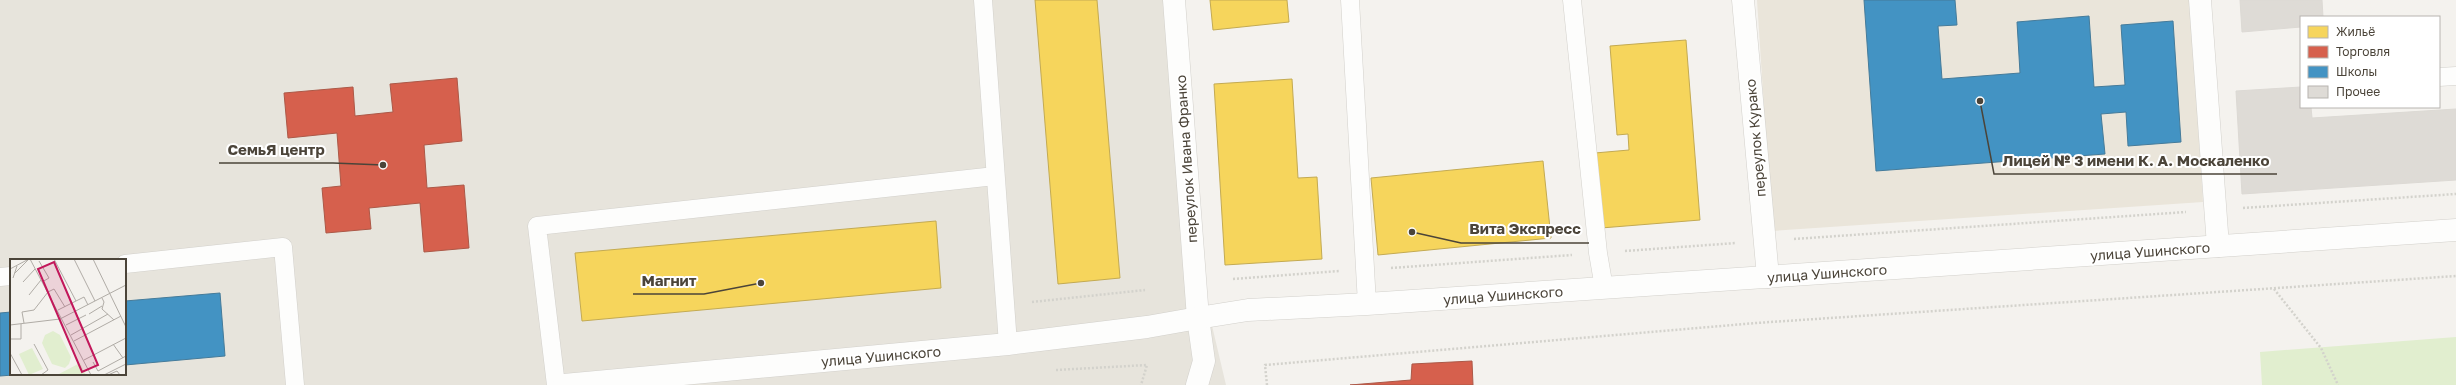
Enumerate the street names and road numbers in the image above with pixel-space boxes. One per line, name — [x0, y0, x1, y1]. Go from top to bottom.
street label: переулок Ивана Франко — [1172, 74, 1200, 244]
street label: переулок Курако — [1741, 78, 1769, 198]
street label: улица Ушинского — [2089, 238, 2211, 264]
street label: улица Ушинского — [1766, 260, 1888, 286]
street label: улица Ушинского — [1442, 282, 1564, 308]
street label: улица Ушинского — [820, 342, 942, 370]

